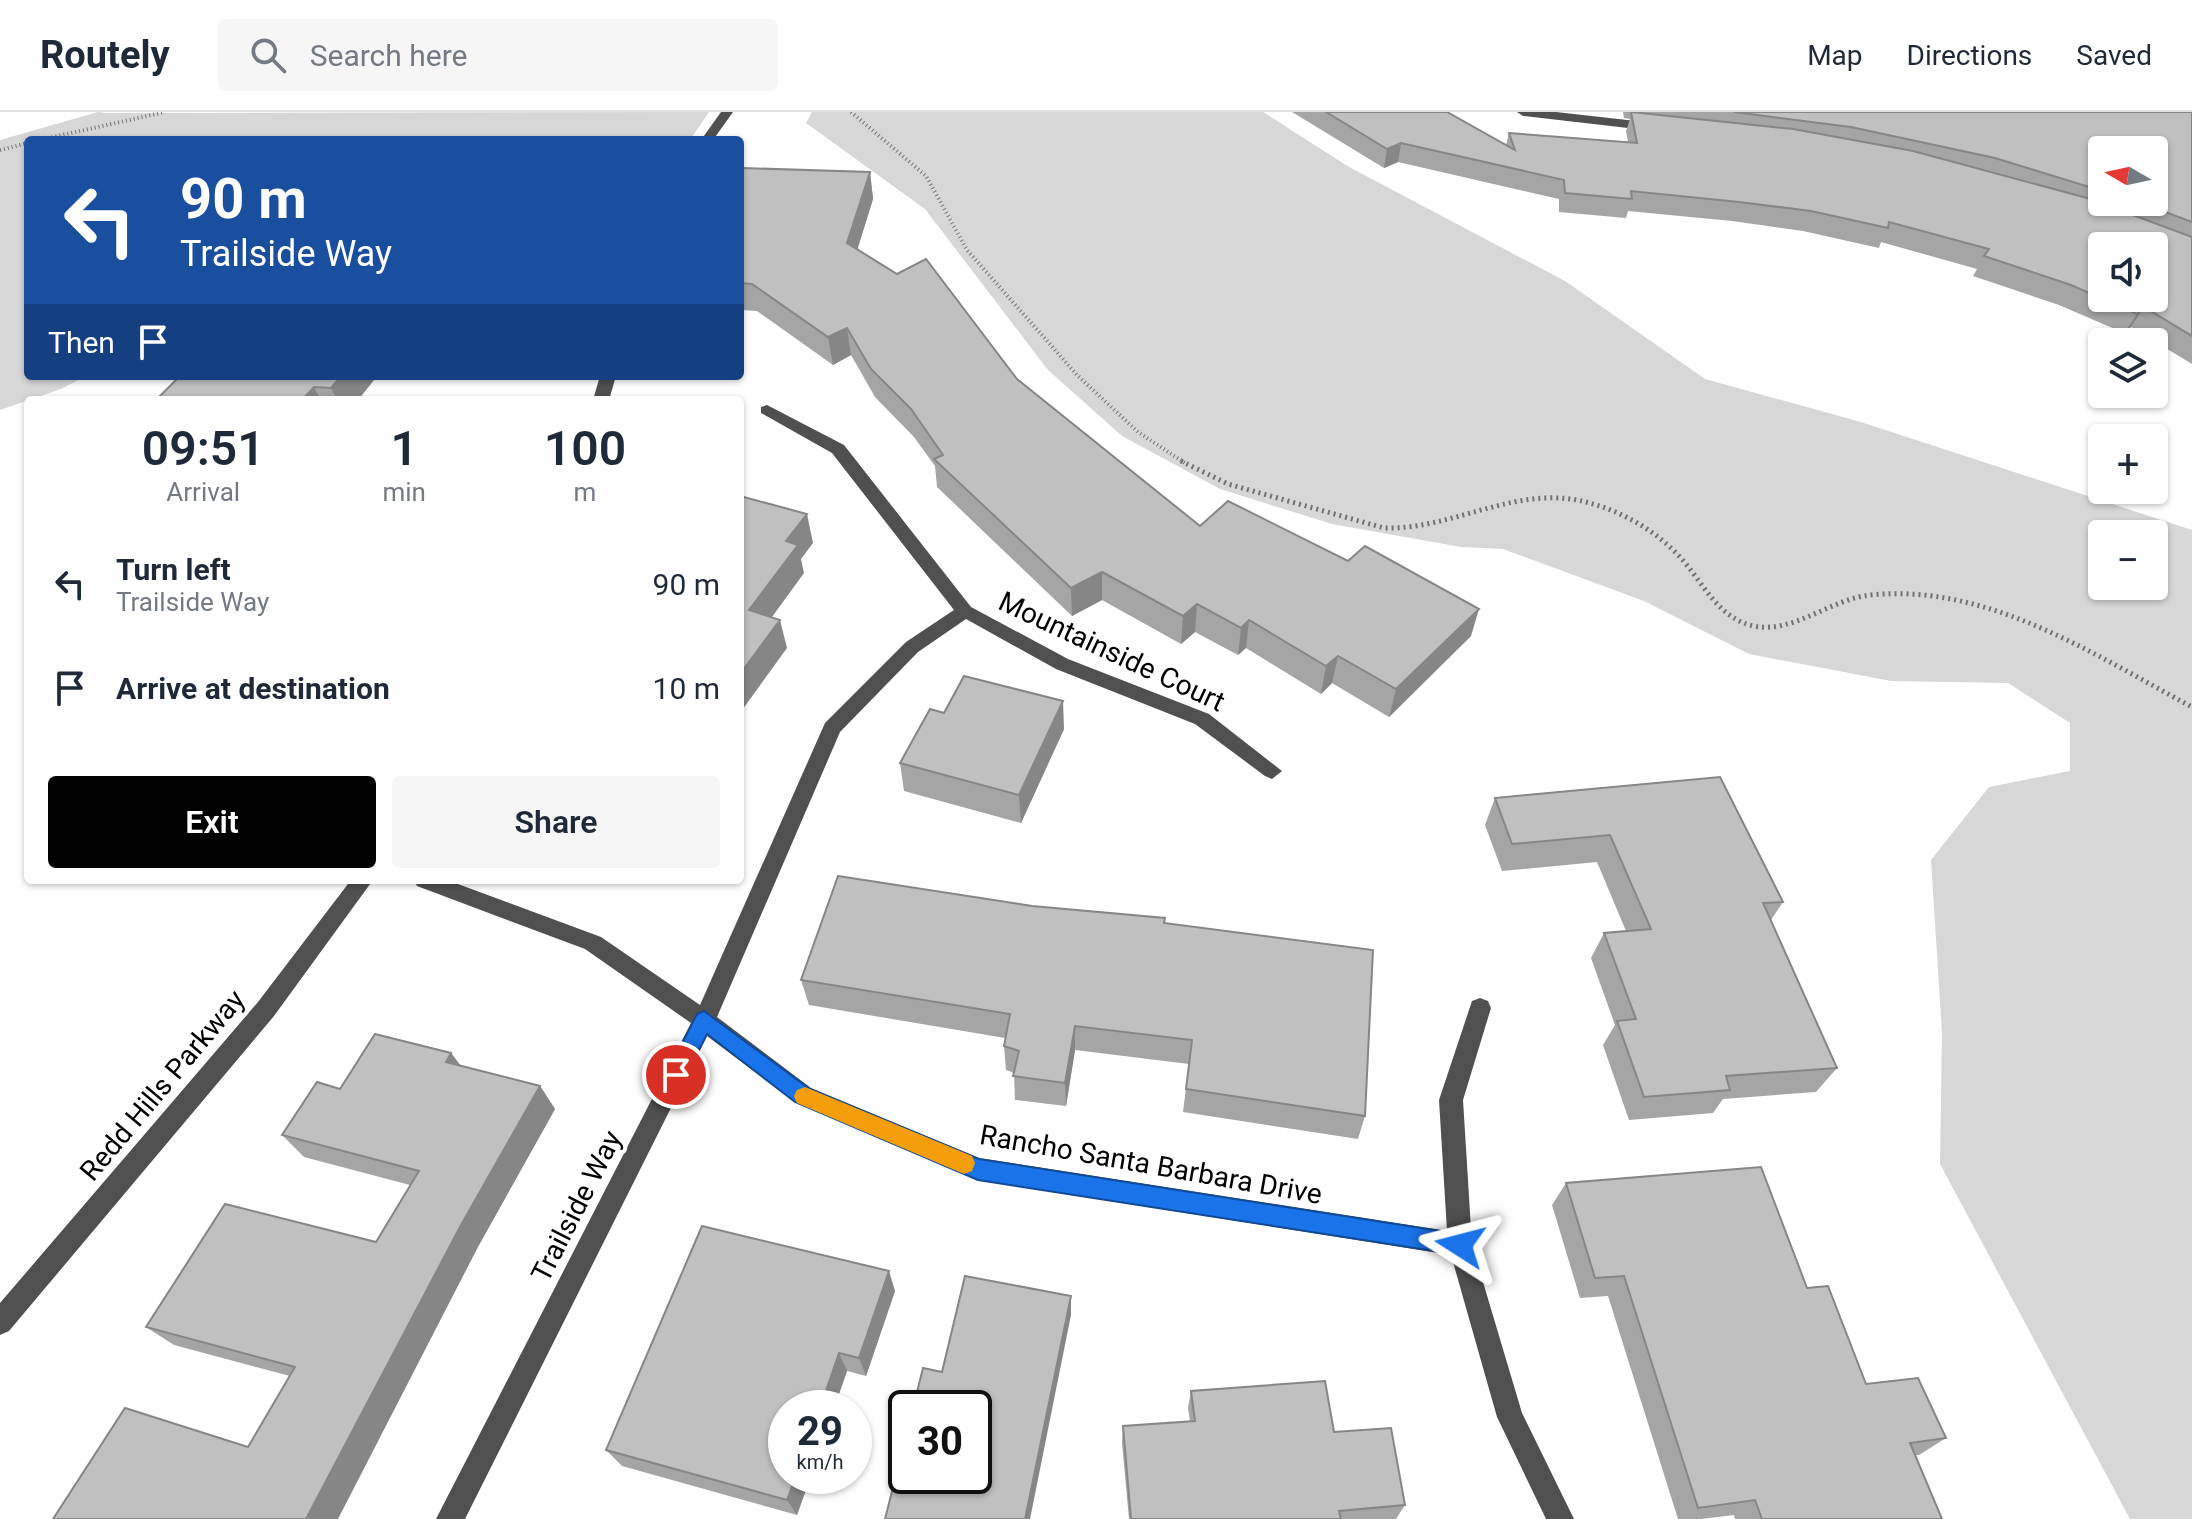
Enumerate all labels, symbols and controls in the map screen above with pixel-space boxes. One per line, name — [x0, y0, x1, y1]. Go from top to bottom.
search box — [218, 19, 778, 91]
text: Routely — [40, 33, 170, 77]
icon: search — [246, 33, 290, 77]
text: Search here — [310, 38, 467, 73]
text: Map — [1807, 39, 1863, 72]
text: Directions — [1907, 39, 2032, 72]
text: Saved — [2076, 39, 2152, 72]
north arrow — [2088, 136, 2168, 216]
map controls — [2088, 136, 2168, 600]
text: 90 m — [180, 166, 307, 232]
icon: left — [48, 168, 152, 272]
button: sound — [2088, 232, 2168, 312]
text: Trailside Way — [180, 233, 392, 275]
icon: arrive — [131, 320, 175, 364]
text: Then — [48, 325, 115, 360]
button: layers — [2088, 328, 2168, 408]
text: 09:51 — [142, 420, 265, 477]
text: 1 — [391, 420, 418, 477]
text: 100 — [544, 420, 626, 477]
button: + — [2088, 424, 2168, 504]
text: Arrival — [166, 477, 240, 507]
text: min — [382, 477, 426, 507]
text: m — [574, 477, 596, 507]
button: − — [2088, 520, 2168, 600]
text: Turn left — [116, 552, 231, 587]
icon: left — [48, 562, 92, 606]
text: 90 m — [653, 567, 720, 602]
street label: Mountainside Court — [993, 585, 1230, 718]
text: Trailside Way — [116, 587, 269, 617]
icon: arrive — [48, 666, 92, 710]
text: Arrive at destination — [116, 671, 390, 706]
text: 10 m — [653, 671, 720, 706]
button: Exit — [48, 776, 376, 868]
button: Share — [392, 776, 720, 868]
street label: Redd Hills Parkway — [73, 983, 252, 1187]
pin — [642, 1041, 710, 1109]
icon: arrive — [654, 1053, 698, 1097]
street label: Rancho Santa Barbara Drive — [977, 1118, 1325, 1211]
street label: Trailside Way — [524, 1125, 629, 1287]
position arrow — [1418, 1203, 1502, 1287]
speed limit sign: 30 — [888, 1390, 992, 1494]
text: 29 — [797, 1408, 843, 1455]
text: km/h — [797, 1450, 843, 1474]

